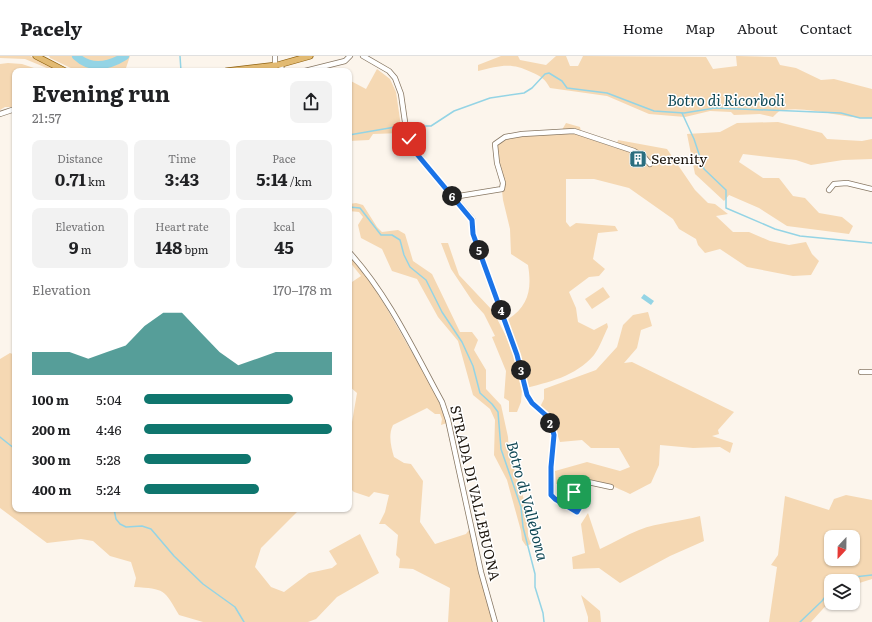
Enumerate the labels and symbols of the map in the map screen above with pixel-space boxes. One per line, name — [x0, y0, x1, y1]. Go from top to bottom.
water label: Botro di Ricorboli — [667, 88, 785, 111]
pin — [392, 122, 426, 156]
place label: Serenity — [651, 148, 708, 168]
building icon: Serenity — [628, 149, 648, 169]
pin: 6 — [442, 186, 462, 206]
pin: 5 — [469, 240, 489, 260]
pin: 4 — [491, 300, 511, 320]
pin: 3 — [511, 360, 531, 380]
street label: STRADA DI VALLEBUONA — [446, 403, 506, 583]
pin: 2 — [540, 413, 560, 433]
water label: Botro di Vallebona — [501, 438, 556, 563]
pin — [557, 475, 591, 509]
north arrow — [824, 530, 860, 566]

